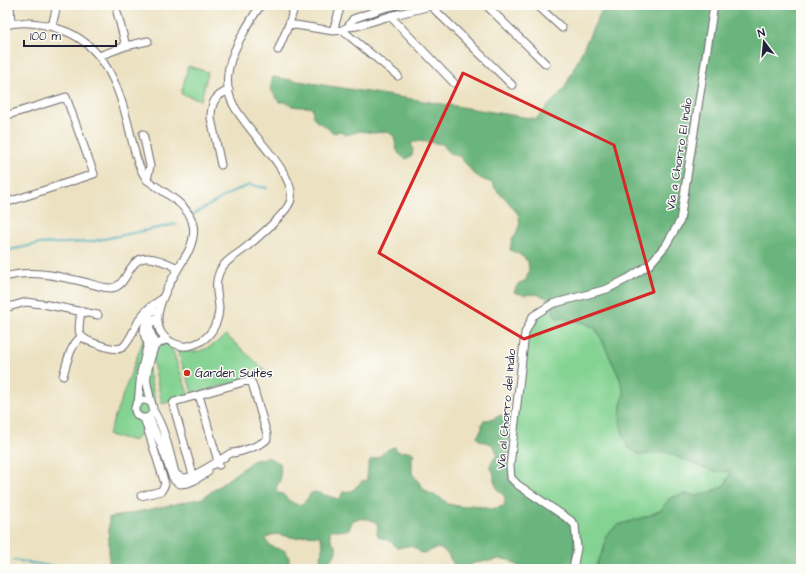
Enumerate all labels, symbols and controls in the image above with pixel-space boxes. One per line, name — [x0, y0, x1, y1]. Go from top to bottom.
scale bar — [24, 22, 116, 48]
north arrow — [744, 22, 784, 62]
text: N — [756, 25, 767, 41]
text: 100 m — [30, 28, 61, 45]
street label: Vía a Chorro El Indio — [662, 96, 697, 211]
street label: Vía al Chorro del Indio — [493, 348, 520, 470]
place label: Garden Suites — [195, 365, 272, 382]
marker: Garden Suites — [182, 368, 192, 378]

